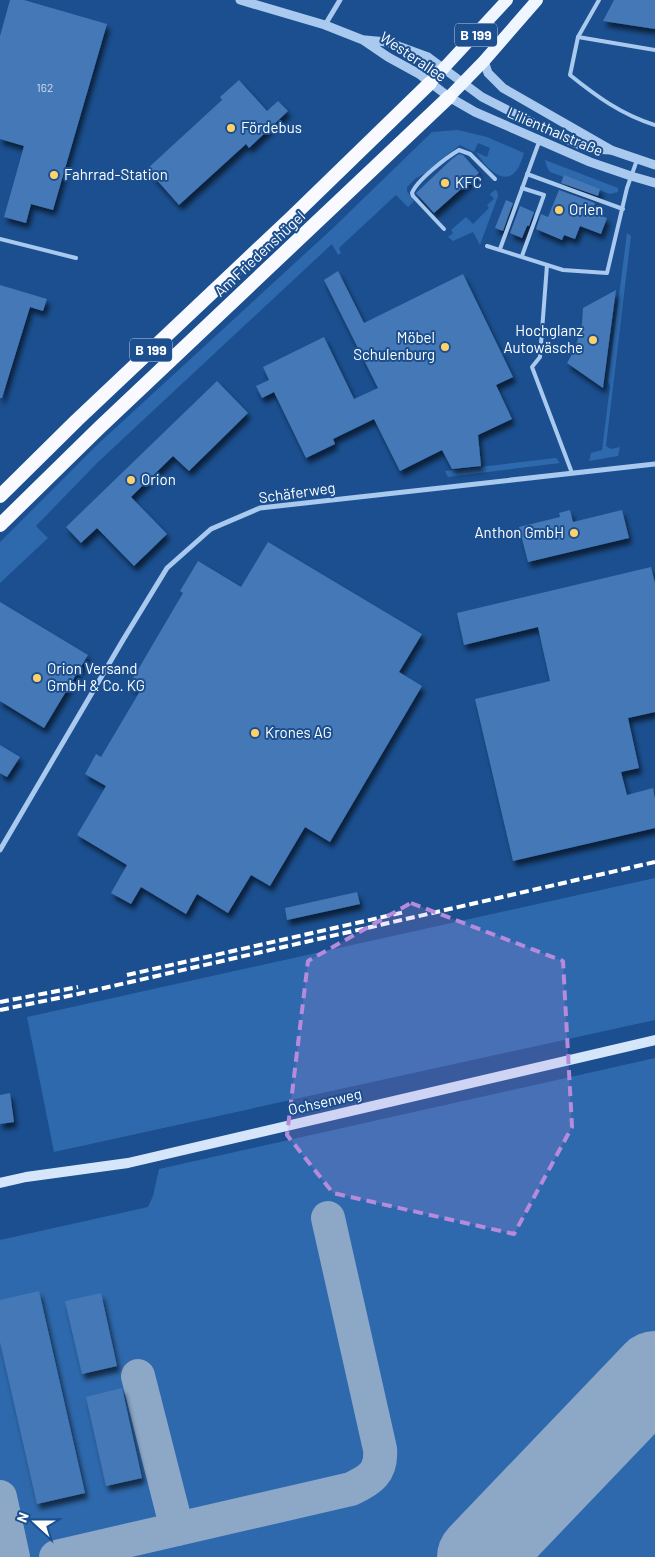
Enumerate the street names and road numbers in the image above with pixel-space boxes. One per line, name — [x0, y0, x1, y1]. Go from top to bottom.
road number: B 199 — [455, 24, 497, 46]
street label: Westerallee — [377, 27, 450, 85]
street label: Lilienthalstraße — [505, 103, 606, 159]
street label: Am Friedenshügel — [210, 207, 308, 300]
road number: B 199 — [130, 338, 172, 362]
street label: Schäferweg — [257, 478, 336, 506]
street label: Ochsenweg — [286, 1084, 363, 1118]

